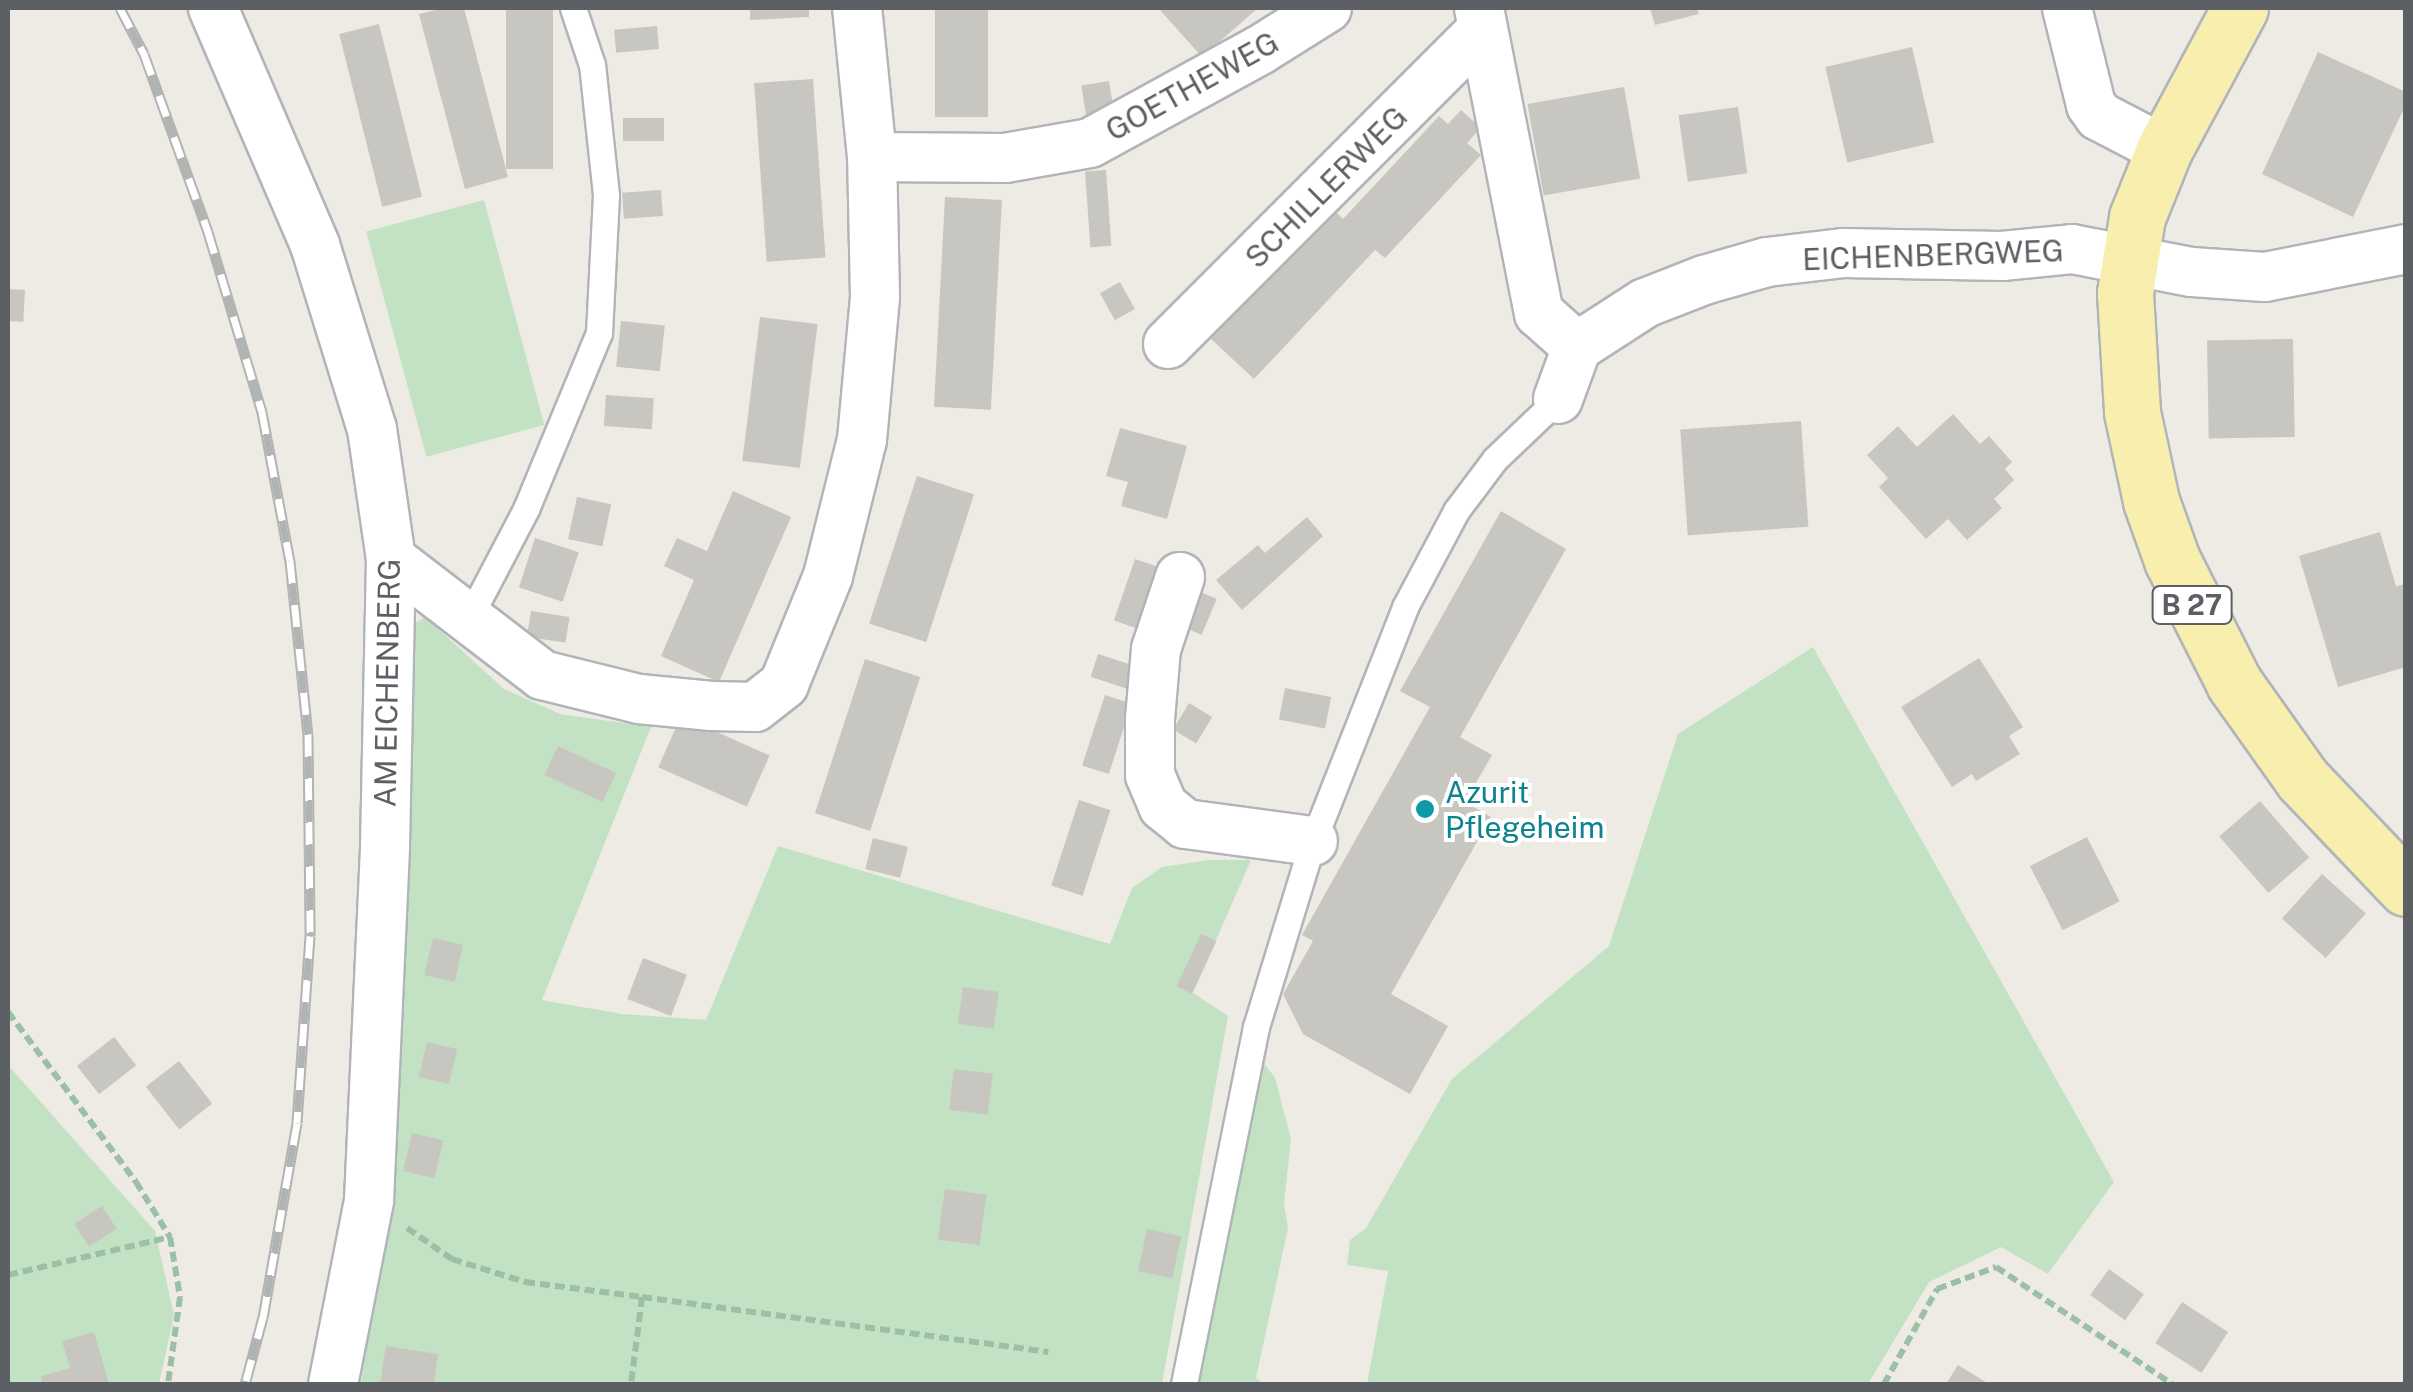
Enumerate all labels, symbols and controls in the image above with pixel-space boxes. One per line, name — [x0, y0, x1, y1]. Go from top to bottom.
street label: GOETHEWEG — [1099, 24, 1285, 148]
street label: SCHILLERWEG — [1238, 99, 1414, 275]
street label: EICHENBERGWEG — [1802, 232, 2064, 278]
street label: AM EICHENBERG — [367, 558, 407, 808]
road number: B 27 — [2150, 582, 2234, 628]
place label: Azurit Pflegeheim — [1445, 774, 1604, 844]
marker: Azurit Pflegeheim — [1414, 798, 1436, 820]

